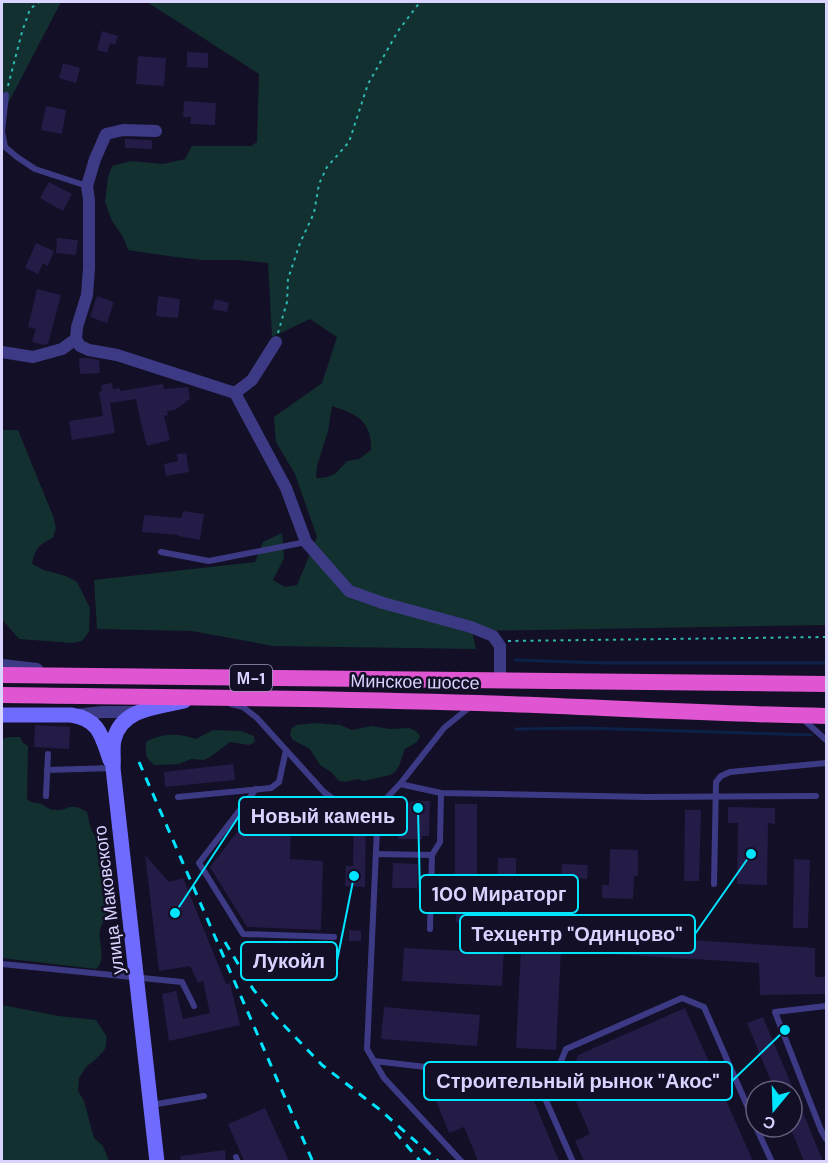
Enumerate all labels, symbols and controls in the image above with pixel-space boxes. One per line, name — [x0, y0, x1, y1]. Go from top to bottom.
road number: М-1 — [230, 665, 272, 691]
street label: Минское шоссе — [350, 669, 480, 695]
callout: Новый камень — [239, 797, 407, 835]
text: Новый камень — [251, 803, 395, 829]
street label: улица Маковского — [88, 824, 130, 976]
callout: 100 Мираторг — [420, 875, 578, 913]
text: 100 Мираторг — [432, 881, 566, 907]
callout: Техцентр "Одинцово" — [460, 915, 695, 953]
text: Техцентр "Одинцово" — [472, 921, 682, 947]
callout: Лукойл — [241, 942, 337, 980]
text: Лукойл — [253, 948, 325, 974]
callout: Строительный рынок "Акос" — [424, 1062, 732, 1100]
text: Строительный рынок "Акос" — [436, 1068, 720, 1094]
north arrow — [744, 1079, 804, 1139]
text: С — [760, 1111, 778, 1135]

